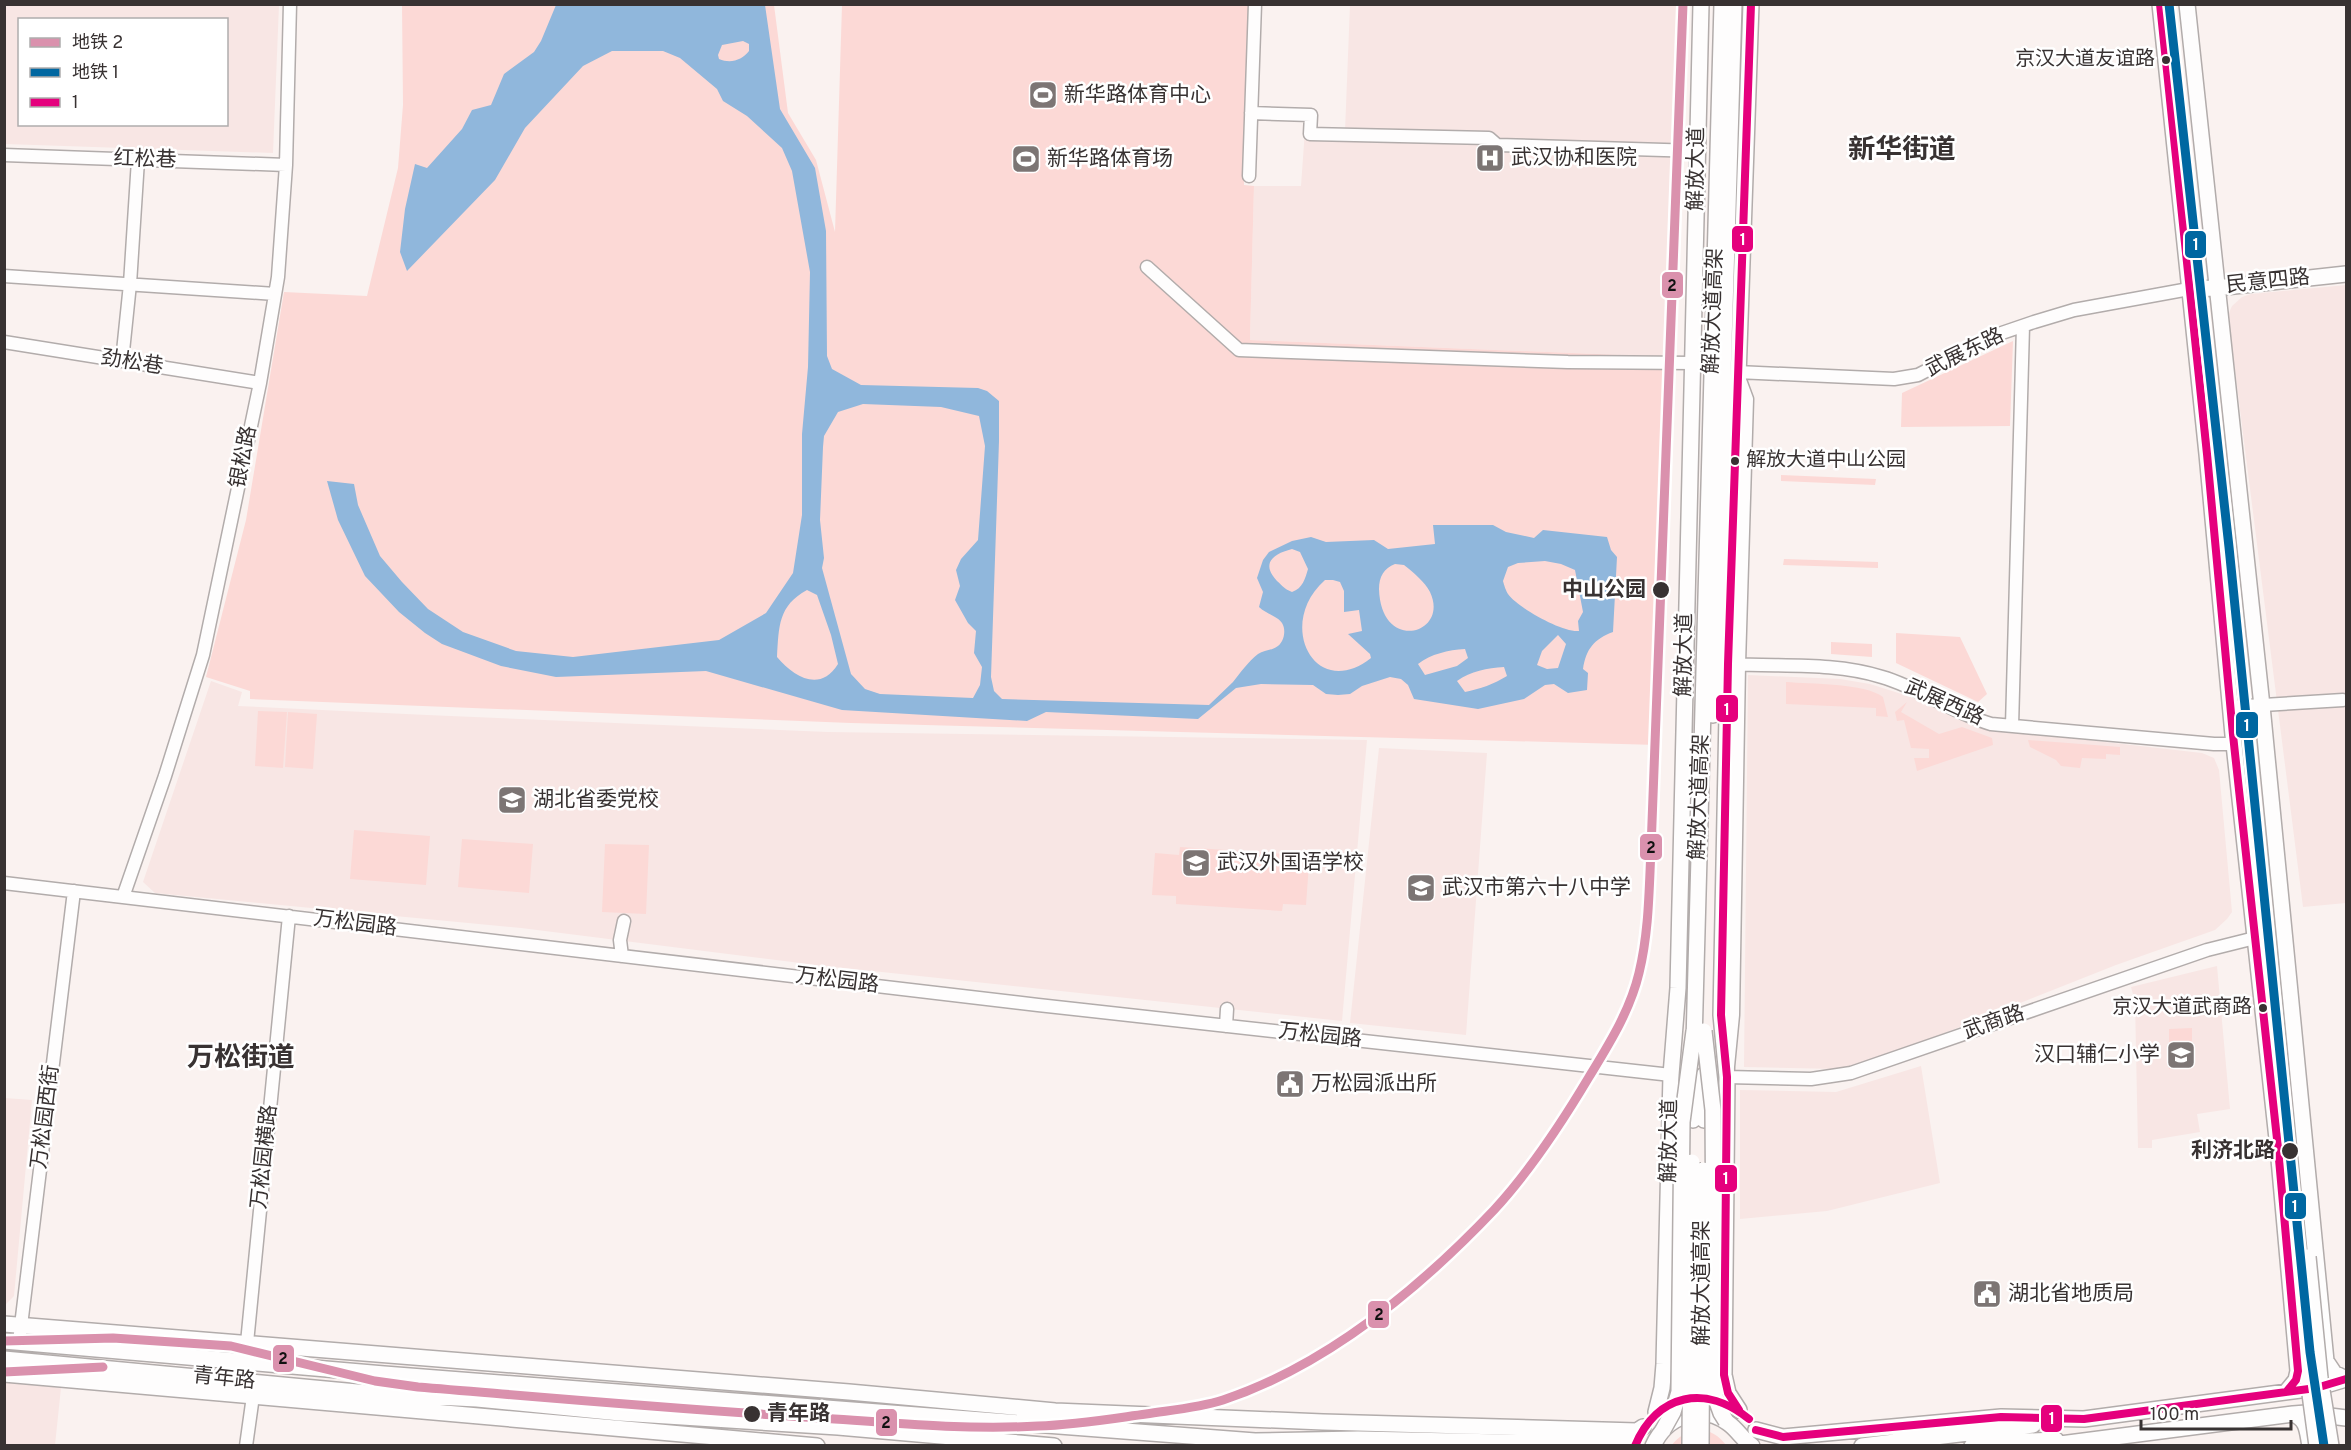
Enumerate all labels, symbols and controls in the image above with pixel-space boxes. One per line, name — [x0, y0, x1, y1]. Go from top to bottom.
legend — [18, 18, 228, 126]
text: 地铁 2 — [72, 32, 123, 55]
place label: 京汉大道友谊路 — [2015, 47, 2155, 73]
marker: 京汉大道友谊路 — [2160, 54, 2172, 66]
text: 地铁 1 — [72, 62, 119, 85]
sports icon: 新华路体育中心 — [1027, 79, 1059, 111]
place label: 新华路体育中心 — [1064, 82, 1211, 109]
text: 1 — [72, 92, 79, 115]
street label: 解放大道 — [1683, 127, 1711, 211]
district label: 新华街道 — [1848, 134, 1956, 168]
hospital icon: 武汉协和医院 — [1474, 142, 1506, 174]
sports icon: 新华路体育场 — [1010, 143, 1042, 175]
street label: 红松巷 — [113, 145, 177, 175]
place label: 武汉协和医院 — [1511, 145, 1637, 172]
place label: 新华路体育场 — [1047, 146, 1173, 173]
line badge: 1 — [1731, 225, 1754, 253]
line badge: 1 — [2184, 230, 2207, 259]
text: 1 — [1740, 231, 1746, 251]
text: 1 — [2193, 236, 2199, 256]
street label: 解放大道高架 — [1698, 248, 1730, 374]
street label: 民意四路 — [2225, 264, 2311, 300]
line badge: 2 — [1661, 271, 1684, 299]
text: 2 — [1667, 277, 1677, 297]
street label: 武展东路 — [1921, 322, 2009, 384]
street label: 劲松巷 — [99, 345, 165, 381]
street label: 银松路 — [225, 424, 263, 490]
place label: 解放大道中山公园 — [1746, 448, 1906, 474]
marker: 解放大道中山公园 — [1729, 455, 1741, 467]
place label: 中山公园 — [1562, 577, 1646, 604]
marker: 中山公园 — [1651, 580, 1671, 600]
street label: 解放大道 — [1671, 613, 1699, 697]
street label: 武展西路 — [1900, 674, 1988, 732]
line badge: 1 — [1715, 694, 1739, 723]
text: 1 — [1724, 701, 1730, 721]
line badge: 1 — [2235, 711, 2259, 739]
text: 1 — [2244, 717, 2250, 737]
street label: 解放大道高架 — [1684, 734, 1716, 860]
school or university icon: 湖北省委党校 — [496, 784, 528, 816]
place label: 湖北省委党校 — [533, 787, 659, 814]
line badge: 2 — [1639, 833, 1663, 861]
text: 2 — [1646, 839, 1656, 859]
school or university icon: 武汉外国语学校 — [1180, 847, 1212, 879]
place label: 武汉外国语学校 — [1217, 850, 1364, 877]
school or university icon: 武汉市第六十八中学 — [1405, 872, 1437, 904]
place label: 武汉市第六十八中学 — [1442, 875, 1631, 902]
street label: 万松园路 — [312, 905, 398, 943]
street label: 万松园路 — [794, 962, 880, 1000]
place label: 京汉大道武商路 — [2112, 995, 2252, 1021]
street label: 武商路 — [1960, 1000, 2028, 1046]
marker: 京汉大道武商路 — [2257, 1002, 2269, 1014]
street label: 万松园路 — [1277, 1018, 1363, 1054]
school or university icon: 汉口辅仁小学 — [2165, 1039, 2197, 1071]
district label: 万松街道 — [187, 1042, 295, 1076]
place label: 汉口辅仁小学 — [2034, 1042, 2160, 1069]
street label: 万松园西街 — [26, 1063, 66, 1171]
public building icon: 万松园派出所 — [1274, 1068, 1306, 1100]
place label: 万松园派出所 — [1311, 1071, 1437, 1098]
street label: 解放大道 — [1656, 1099, 1684, 1183]
street label: 万松园横路 — [246, 1103, 284, 1211]
place label: 利济北路 — [2191, 1138, 2275, 1165]
marker: 利济北路 — [2280, 1141, 2300, 1161]
line badge: 1 — [1714, 1164, 1738, 1193]
text: 1 — [1723, 1170, 1729, 1190]
line badge: 1 — [2284, 1192, 2307, 1220]
text: 1 — [2292, 1198, 2298, 1218]
street label: 解放大道高架 — [1689, 1220, 1716, 1346]
public building icon: 湖北省地质局 — [1971, 1278, 2003, 1310]
place label: 湖北省地质局 — [2008, 1281, 2134, 1308]
line badge: 2 — [1367, 1300, 1390, 1329]
text: 2 — [1374, 1306, 1384, 1326]
line badge: 2 — [272, 1344, 295, 1373]
text: 2 — [278, 1350, 288, 1370]
street label: 青年路 — [191, 1362, 257, 1396]
scale bar — [2141, 1393, 2291, 1431]
place label: 青年路 — [767, 1401, 830, 1428]
marker: 青年路 — [742, 1404, 762, 1424]
line badge: 1 — [2040, 1404, 2063, 1433]
text: 100 m — [2150, 1404, 2199, 1427]
line badge: 2 — [875, 1408, 898, 1437]
text: 1 — [2049, 1410, 2055, 1430]
text: 2 — [881, 1414, 891, 1434]

